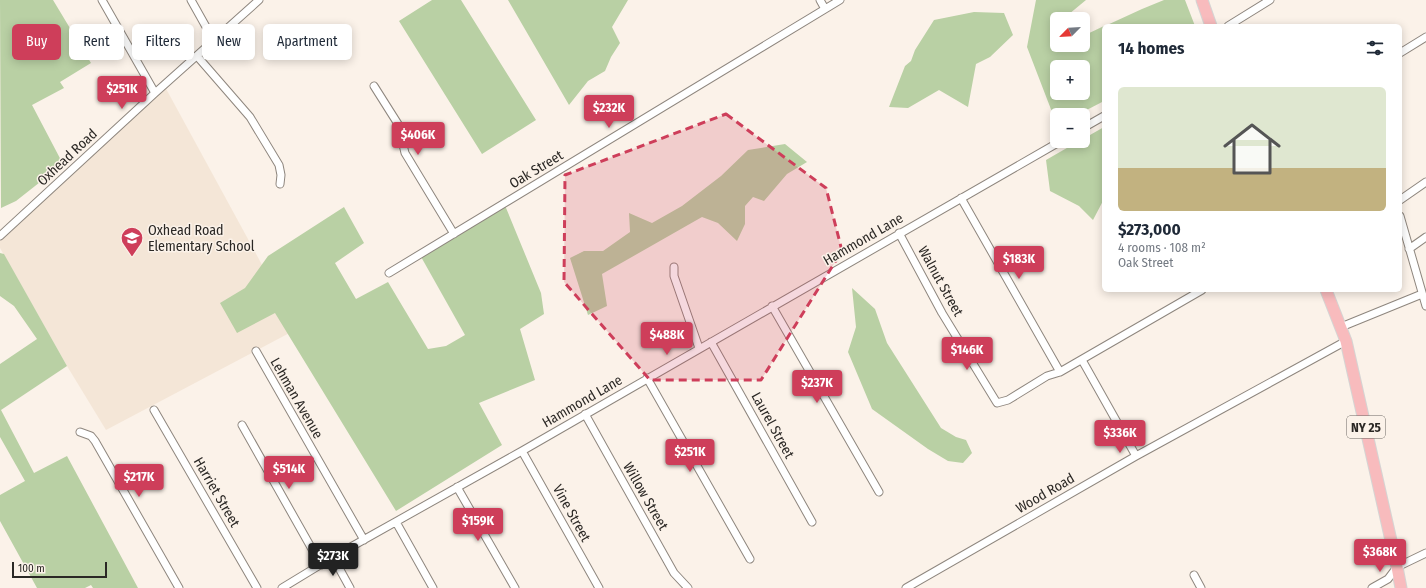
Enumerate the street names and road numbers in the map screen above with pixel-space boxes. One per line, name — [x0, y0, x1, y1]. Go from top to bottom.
street label: Oxhead Road — [34, 125, 101, 189]
street label: Oak Street — [506, 147, 567, 192]
street label: Hammond Lane — [820, 210, 906, 269]
street label: Walnut Street — [914, 243, 967, 320]
street label: Lehman Avenue — [267, 355, 327, 442]
street label: Hammond Lane — [539, 372, 625, 431]
street label: Laurel Street — [747, 389, 798, 462]
road number: NY 25 — [1347, 416, 1385, 438]
street label: Harriet Street — [190, 454, 244, 531]
street label: Willow Street — [619, 459, 672, 534]
street label: Wood Road — [1013, 470, 1078, 517]
street label: Vine Street — [549, 482, 594, 545]

